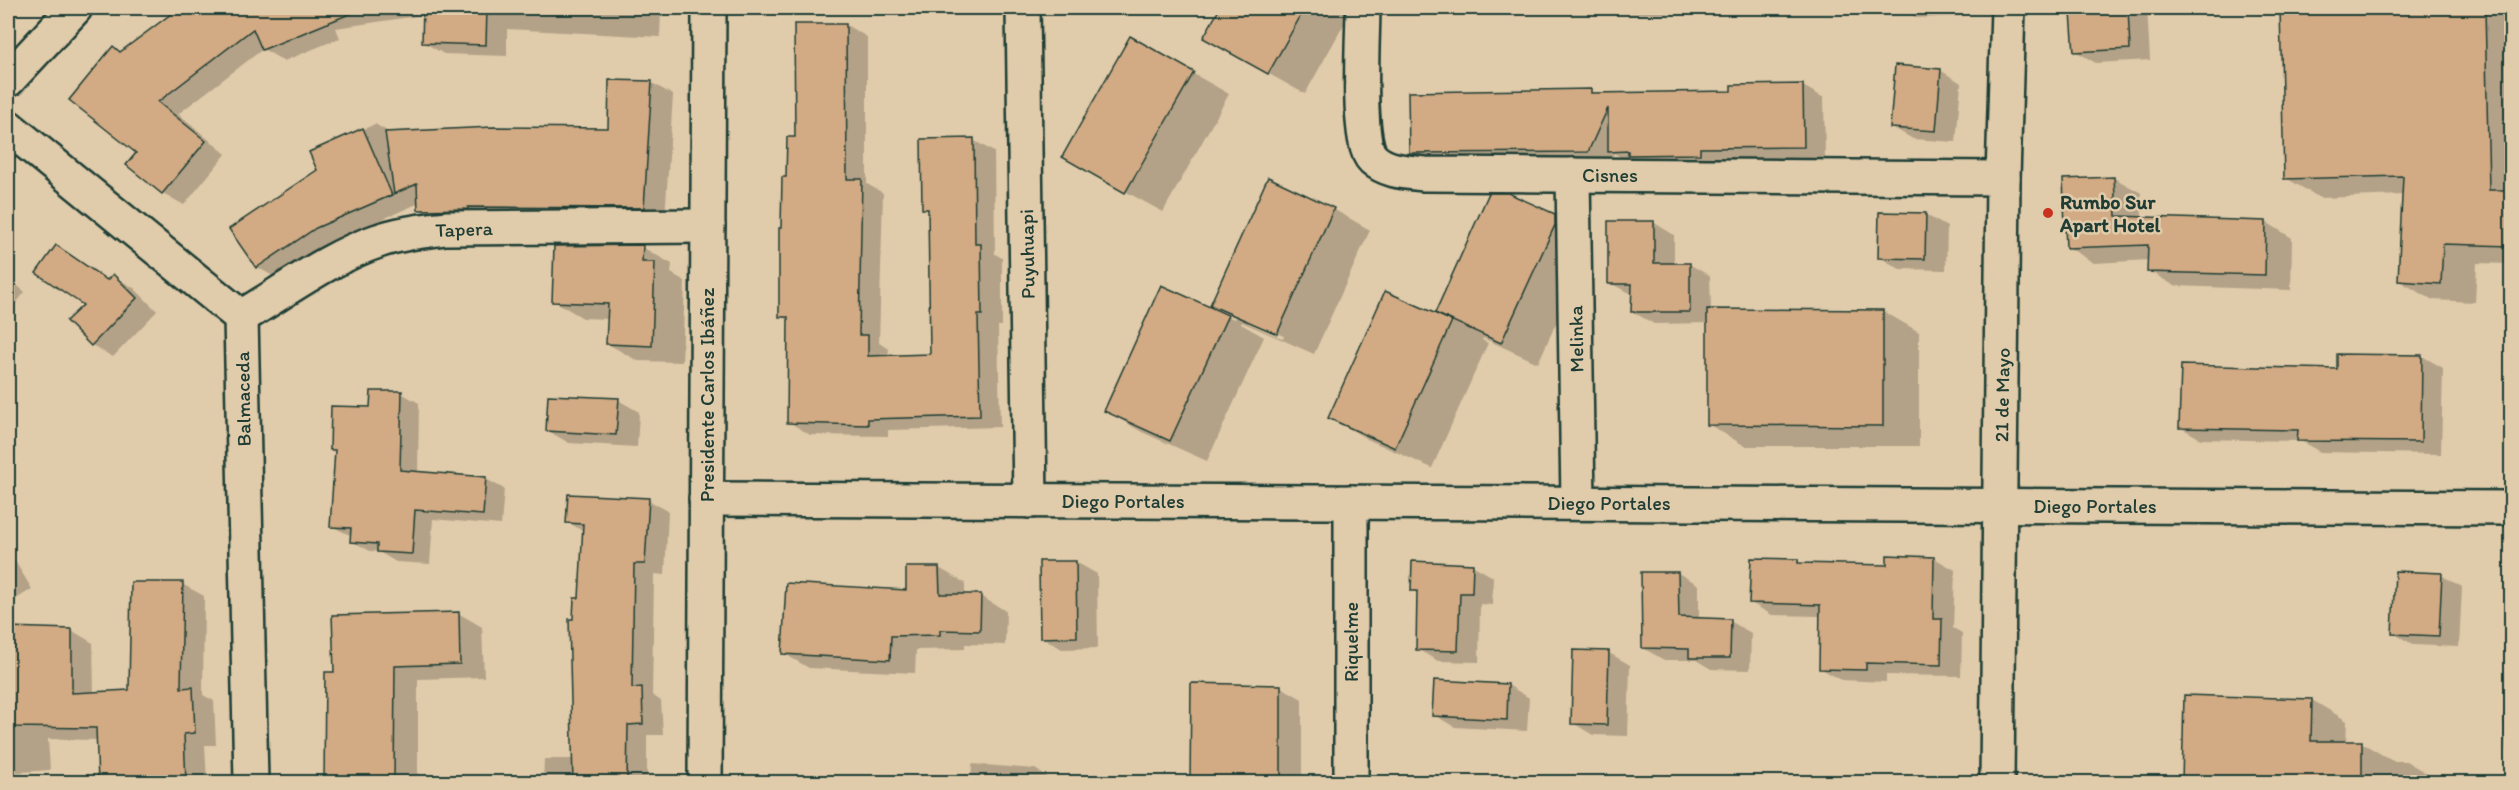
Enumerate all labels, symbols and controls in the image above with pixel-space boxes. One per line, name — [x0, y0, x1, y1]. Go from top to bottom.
street label: Cisnes — [1582, 163, 1638, 187]
place label: Rumbo Sur Apart Hotel — [2059, 190, 2161, 238]
marker: Rumbo Sur Apart Hotel — [2041, 206, 2055, 220]
street label: Puyuhuapi — [1014, 209, 1040, 299]
street label: Tapera — [435, 216, 494, 242]
street label: Presidente Carlos Ibáñez — [695, 287, 719, 502]
street label: Melinka — [1563, 304, 1589, 373]
street label: 21 de Mayo — [1989, 348, 2015, 442]
street label: Balmaceda — [230, 351, 256, 447]
street label: Diego Portales — [1061, 489, 1185, 513]
street label: Diego Portales — [1547, 491, 1671, 515]
street label: Diego Portales — [2033, 494, 2157, 518]
street label: Riquelme — [1339, 602, 1363, 682]

